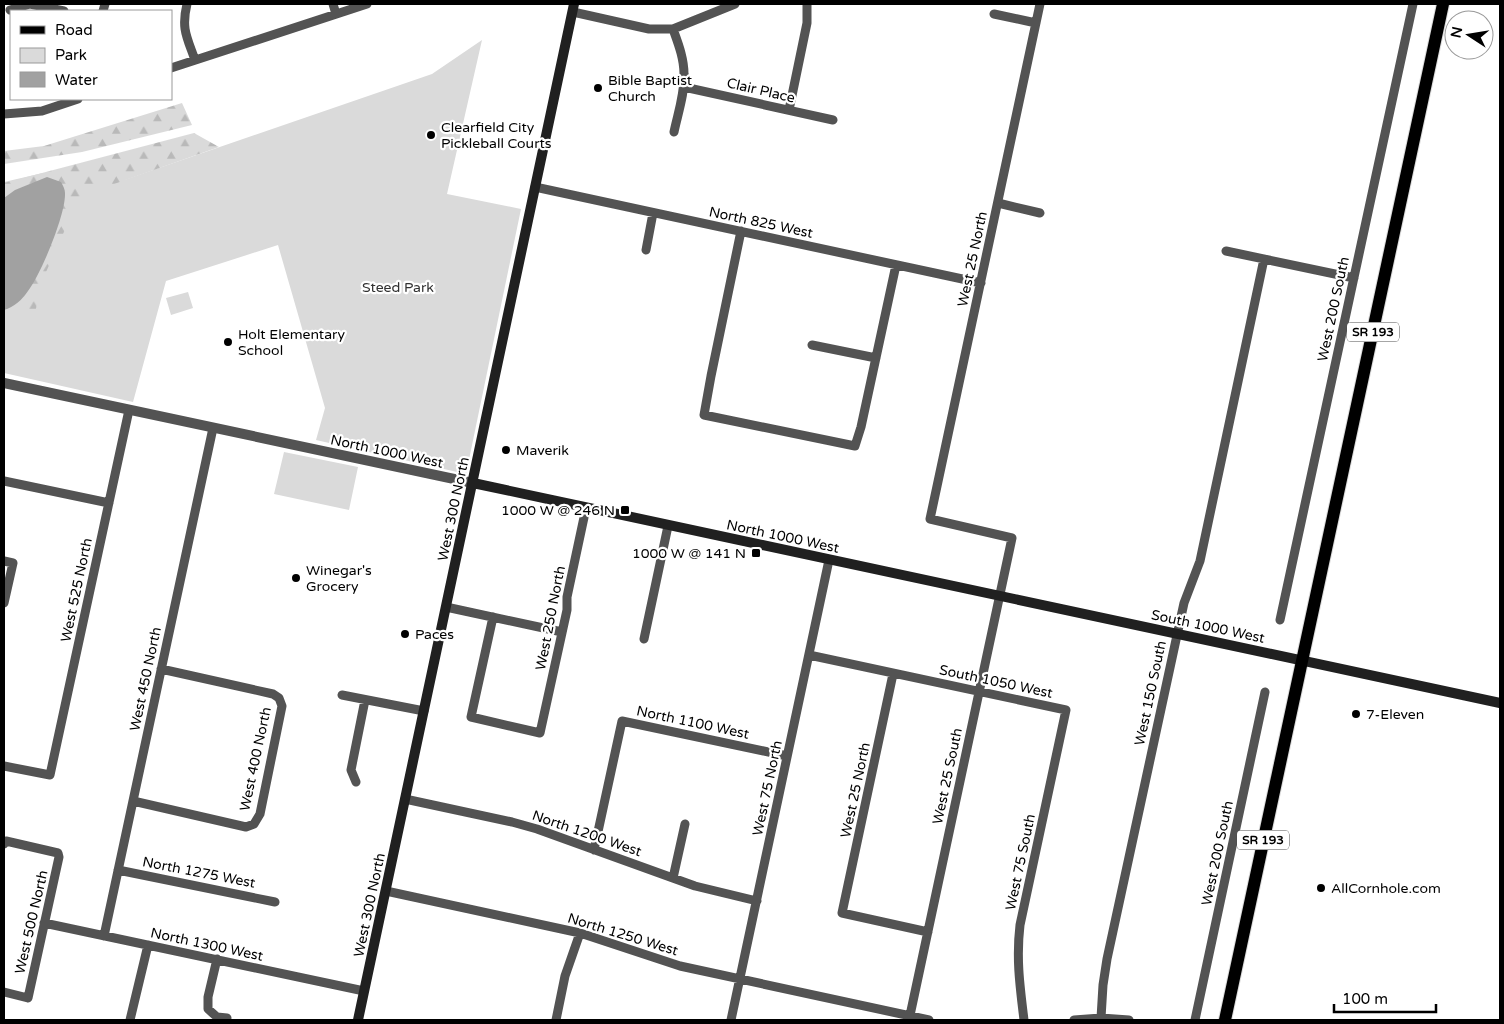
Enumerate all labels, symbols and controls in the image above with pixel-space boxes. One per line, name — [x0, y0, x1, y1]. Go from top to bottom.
legend — [10, 10, 172, 100]
north arrow — [1444, 10, 1494, 60]
text: Road — [55, 21, 93, 39]
text: N — [1447, 25, 1466, 40]
text: Park — [55, 46, 87, 64]
text: Water — [55, 71, 98, 89]
place label: Bible Baptist Church — [608, 72, 693, 105]
street label: Clair Place — [725, 74, 797, 107]
marker: Bible Baptist Church — [592, 82, 604, 94]
place label: Clearfield City Pickleball Courts — [441, 119, 552, 152]
marker: Clearfield City Pickleball Courts — [425, 129, 437, 141]
street label: North 825 West — [707, 203, 815, 242]
street label: West 25 North — [954, 210, 991, 308]
street label: West 200 South — [1314, 255, 1353, 363]
park label: Steed Park — [362, 279, 434, 296]
road number: SR 193 — [1347, 322, 1399, 342]
place label: Holt Elementary School — [238, 326, 345, 359]
marker: Holt Elementary School — [222, 336, 234, 348]
street label: North 1000 West — [329, 431, 445, 472]
place label: Maverik — [516, 442, 569, 459]
marker: Maverik — [500, 444, 512, 456]
street label: West 300 North — [434, 456, 473, 563]
place label: 1000 W @ 246 N — [501, 502, 615, 519]
marker: 1000 W @ 246 N — [619, 504, 631, 516]
street label: North 1000 West — [725, 516, 841, 557]
street label: West 525 North — [57, 537, 96, 644]
place label: 1000 W @ 141 N — [632, 545, 746, 562]
marker: 1000 W @ 141 N — [750, 547, 762, 559]
place label: Winegar's Grocery — [306, 562, 372, 595]
street label: West 250 North — [532, 564, 569, 672]
marker: Winegar's Grocery — [290, 572, 302, 584]
street label: South 1000 West — [1150, 606, 1267, 647]
street label: West 450 North — [126, 626, 165, 733]
place label: Paces — [415, 626, 454, 643]
marker: Paces — [399, 628, 411, 640]
street label: West 150 South — [1131, 639, 1170, 747]
street label: South 1050 West — [938, 661, 1055, 702]
street label: North 1100 West — [635, 702, 751, 743]
street label: West 400 North — [236, 706, 275, 813]
place label: 7-Eleven — [1366, 706, 1424, 723]
marker: 7-Eleven — [1350, 708, 1362, 720]
street label: West 25 South — [929, 726, 966, 826]
street label: West 75 North — [749, 739, 786, 837]
street label: West 25 North — [837, 741, 874, 839]
street label: West 200 South — [1198, 799, 1237, 907]
street label: North 1200 West — [530, 807, 644, 860]
street label: West 75 South — [1002, 812, 1039, 912]
road number: SR 193 — [1237, 830, 1289, 850]
street label: West 300 North — [350, 852, 389, 959]
street label: North 1275 West — [141, 853, 257, 892]
street label: West 500 North — [11, 869, 52, 976]
place label: AllCornhole.com — [1331, 880, 1441, 897]
marker: AllCornhole.com — [1315, 882, 1327, 894]
street label: North 1250 West — [566, 910, 681, 960]
street label: North 1300 West — [149, 924, 265, 965]
scale bar — [1334, 982, 1436, 1014]
text: 100 m — [1342, 990, 1388, 1008]

